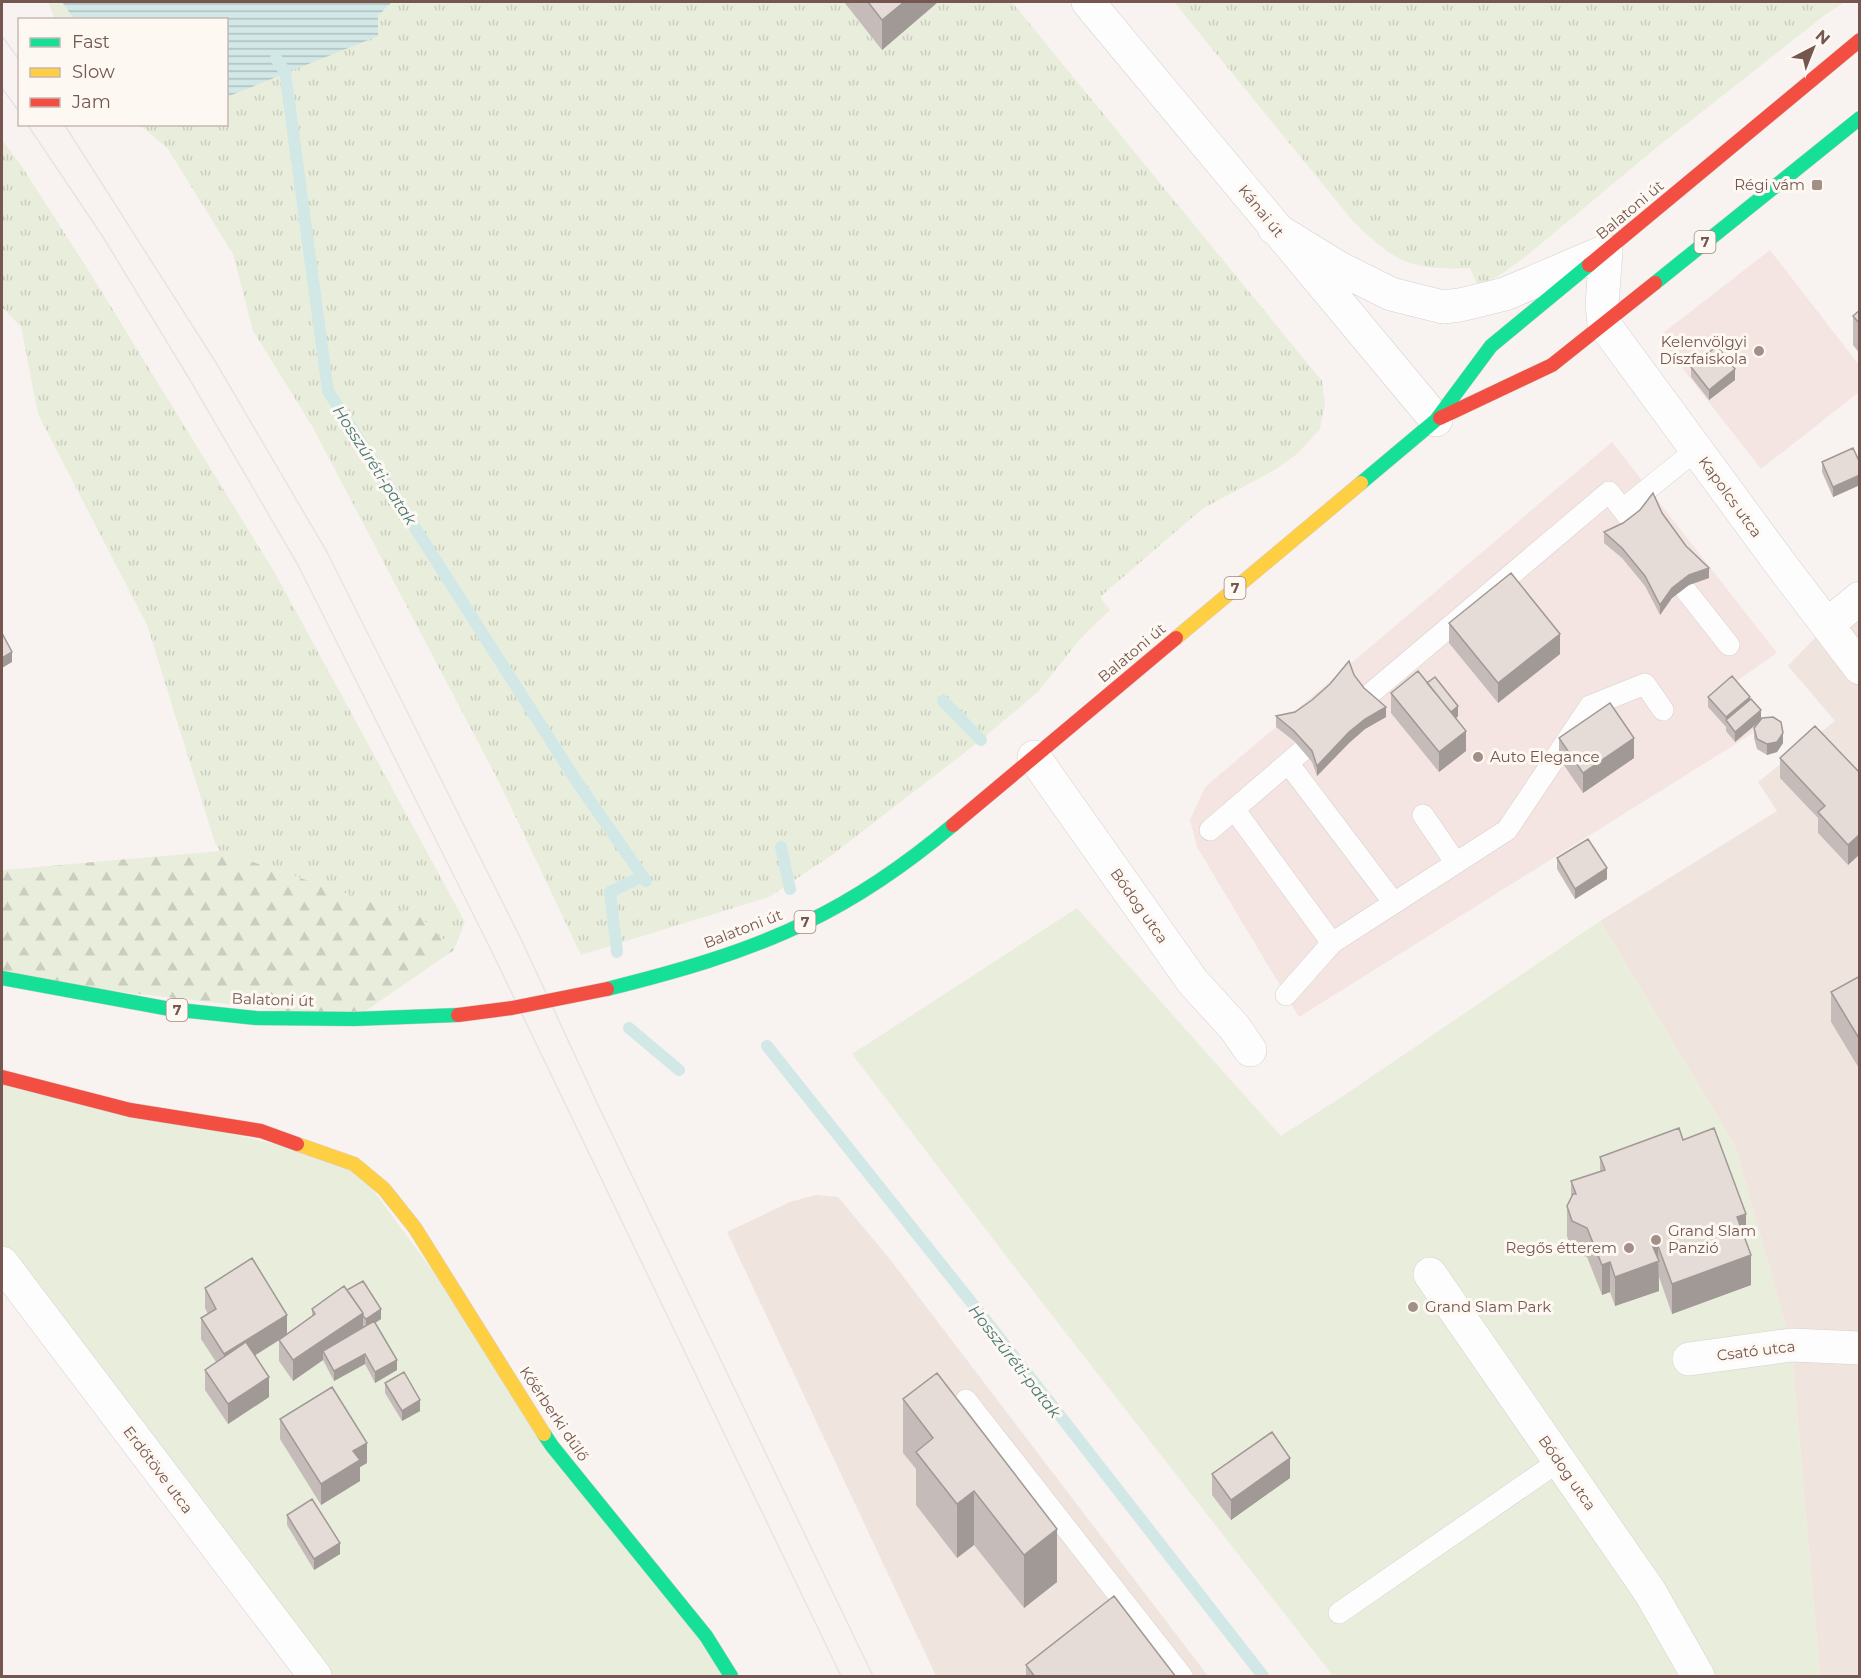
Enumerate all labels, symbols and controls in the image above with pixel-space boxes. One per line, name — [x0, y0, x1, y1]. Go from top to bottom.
legend — [18, 18, 228, 126]
north arrow — [1783, 18, 1843, 78]
text: N — [1812, 26, 1834, 49]
text: Fast — [72, 31, 110, 53]
text: Slow — [72, 61, 115, 83]
text: Jam — [71, 91, 111, 113]
place label: Régi vám — [1734, 175, 1805, 194]
street label: Balatoni út — [1592, 176, 1667, 243]
marker: Régi vám — [1810, 178, 1824, 192]
street label: Kánai út — [1234, 180, 1288, 241]
road number: 7 — [1694, 231, 1716, 253]
place label: Kelenvölgyi Díszfaiskola — [1660, 332, 1747, 368]
marker: Kelenvölgyi Díszfaiskola — [1752, 344, 1766, 358]
water label: Hosszúréti-patak — [329, 402, 421, 530]
street label: Kapolcs utca — [1695, 452, 1766, 541]
road number: 7 — [1224, 577, 1246, 599]
street label: Balatoni út — [1094, 619, 1169, 686]
place label: Auto Elegance — [1490, 747, 1600, 766]
marker: Auto Elegance — [1471, 750, 1485, 764]
street label: Bódog utca — [1106, 864, 1172, 947]
street label: Balatoni út — [701, 905, 785, 952]
road number: 7 — [794, 911, 816, 933]
street label: Balatoni út — [231, 989, 315, 1010]
road number: 7 — [166, 999, 188, 1021]
place label: Grand Slam Panzió — [1668, 1221, 1756, 1257]
marker: Grand Slam Panzió — [1649, 1233, 1663, 1247]
place label: Regős étterem — [1506, 1238, 1617, 1257]
marker: Regős étterem — [1622, 1241, 1636, 1255]
place label: Grand Slam Park — [1425, 1297, 1551, 1316]
marker: Grand Slam Park — [1406, 1300, 1420, 1314]
water label: Hosszúréti-patak — [965, 1301, 1066, 1423]
street label: Csató utca — [1716, 1336, 1796, 1365]
street label: Kőérberki dűlő — [516, 1363, 593, 1465]
street label: Erdőtöve utca — [119, 1422, 197, 1517]
street label: Bódog utca — [1534, 1431, 1600, 1514]

